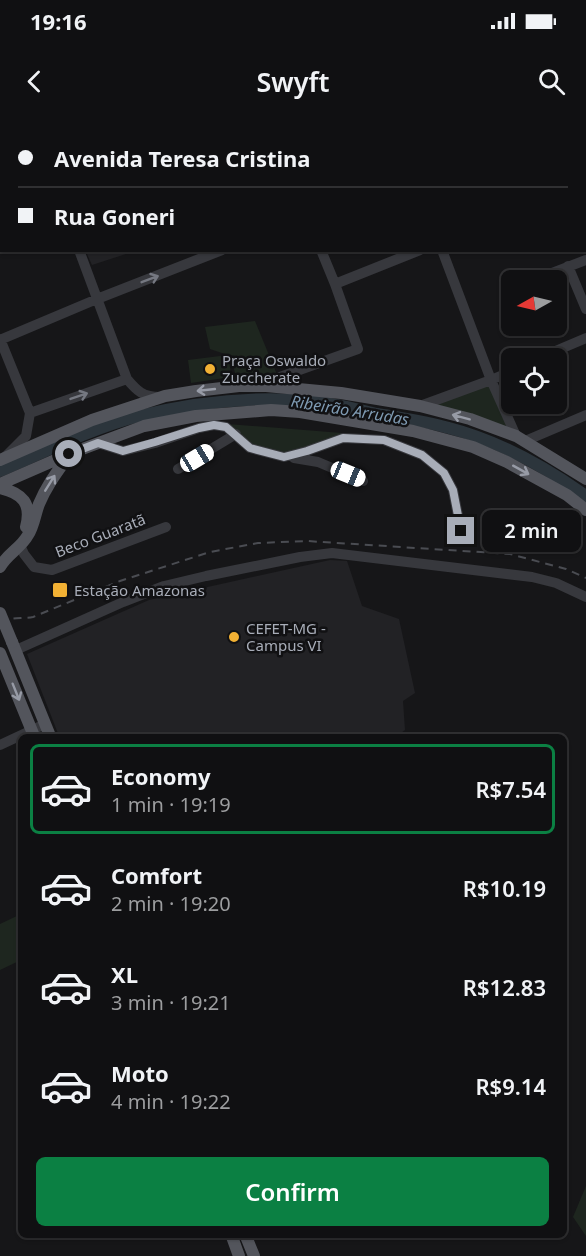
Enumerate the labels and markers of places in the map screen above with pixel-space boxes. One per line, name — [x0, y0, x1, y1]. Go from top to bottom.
place label: Praça Oswaldo Zuccherate — [222, 350, 326, 387]
marker: Praça Oswaldo Zuccherate — [203, 362, 217, 376]
place label: Estação Amazonas — [74, 580, 205, 600]
marker: Estação Amazonas — [51, 581, 69, 599]
place label: CEFET-MG - Campus VI — [246, 618, 326, 655]
marker: CEFET-MG - Campus VI — [227, 630, 241, 644]

